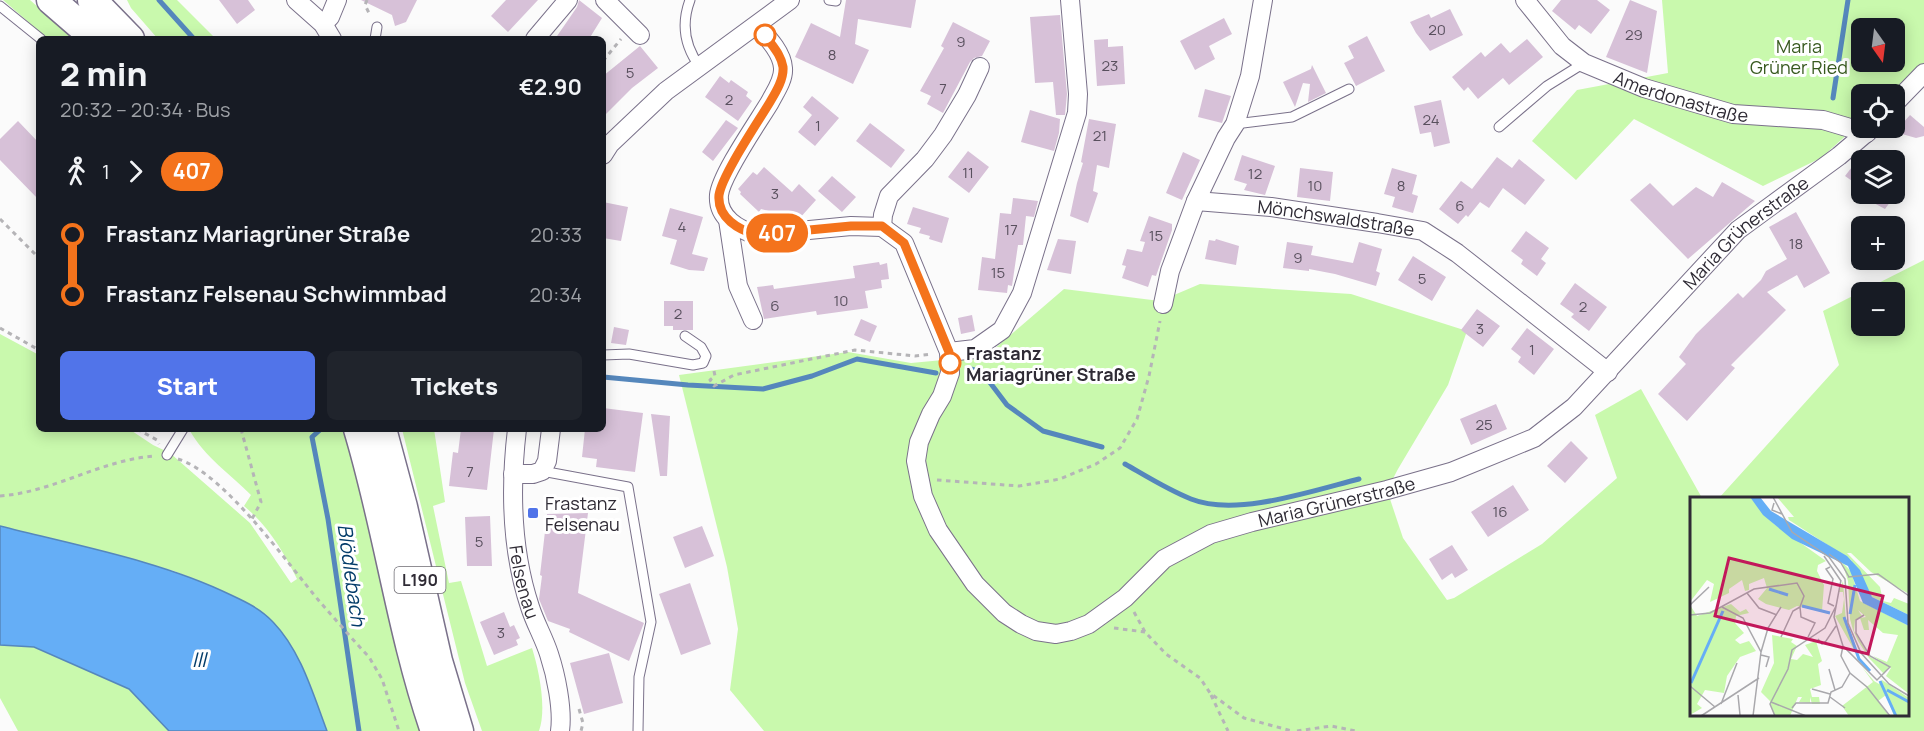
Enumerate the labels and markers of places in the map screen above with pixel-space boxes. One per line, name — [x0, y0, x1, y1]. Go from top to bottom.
unlabelled marker — [754, 24, 776, 46]
place label: Frastanz Mariagrüner Straße — [966, 341, 1136, 386]
marker: Frastanz Mariagrüner Straße — [939, 352, 961, 374]
place label: Frastanz Felsenau — [545, 491, 620, 536]
marker: Frastanz Felsenau — [526, 506, 540, 520]

